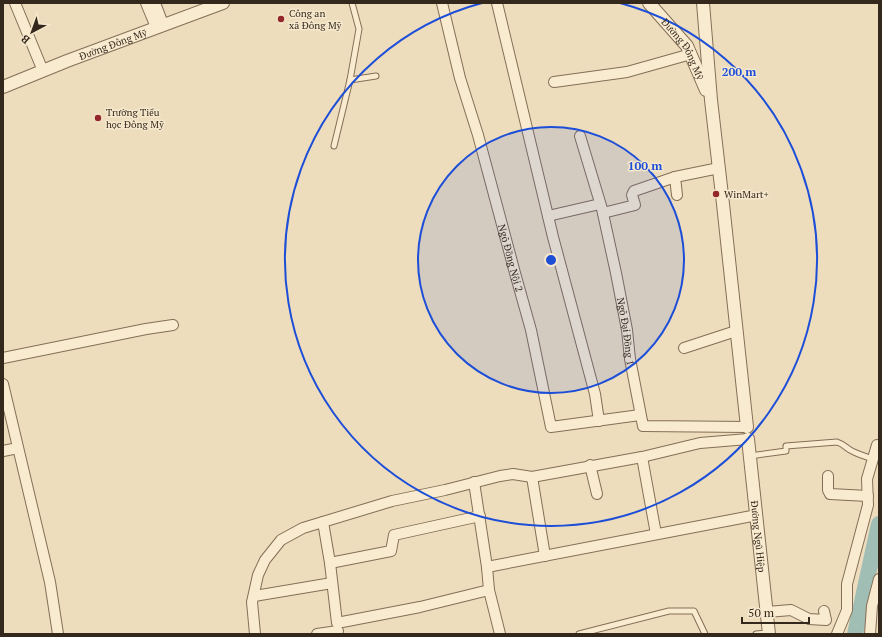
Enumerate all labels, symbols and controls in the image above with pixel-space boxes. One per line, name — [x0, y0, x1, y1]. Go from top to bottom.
place label: Công an xã Đông Mỹ — [289, 7, 342, 32]
north arrow — [12, 12, 52, 52]
marker: Công an xã Đông Mỹ — [276, 14, 286, 24]
street label: Đường Đông Mỹ — [659, 15, 707, 82]
street label: Đường Đông Mỹ — [77, 25, 149, 62]
text: B — [18, 32, 33, 47]
text: 200 m — [722, 64, 756, 79]
place label: Trường Tiểu học Đông Mỹ — [106, 106, 164, 131]
marker: Trường Tiểu học Đông Mỹ — [93, 113, 103, 123]
text: 100 m — [628, 158, 662, 173]
place label: WinMart+ — [724, 188, 769, 201]
marker: WinMart+ — [711, 189, 721, 199]
street label: Ngõ Đồng Nội 2 — [496, 223, 526, 293]
centre of rings — [544, 253, 558, 267]
street label: Ngõ Đại Đồng 1 — [614, 296, 638, 366]
street label: Đường Ngũ Hiệp — [748, 500, 769, 573]
scale bar — [742, 599, 809, 625]
text: 50 m — [748, 605, 775, 620]

